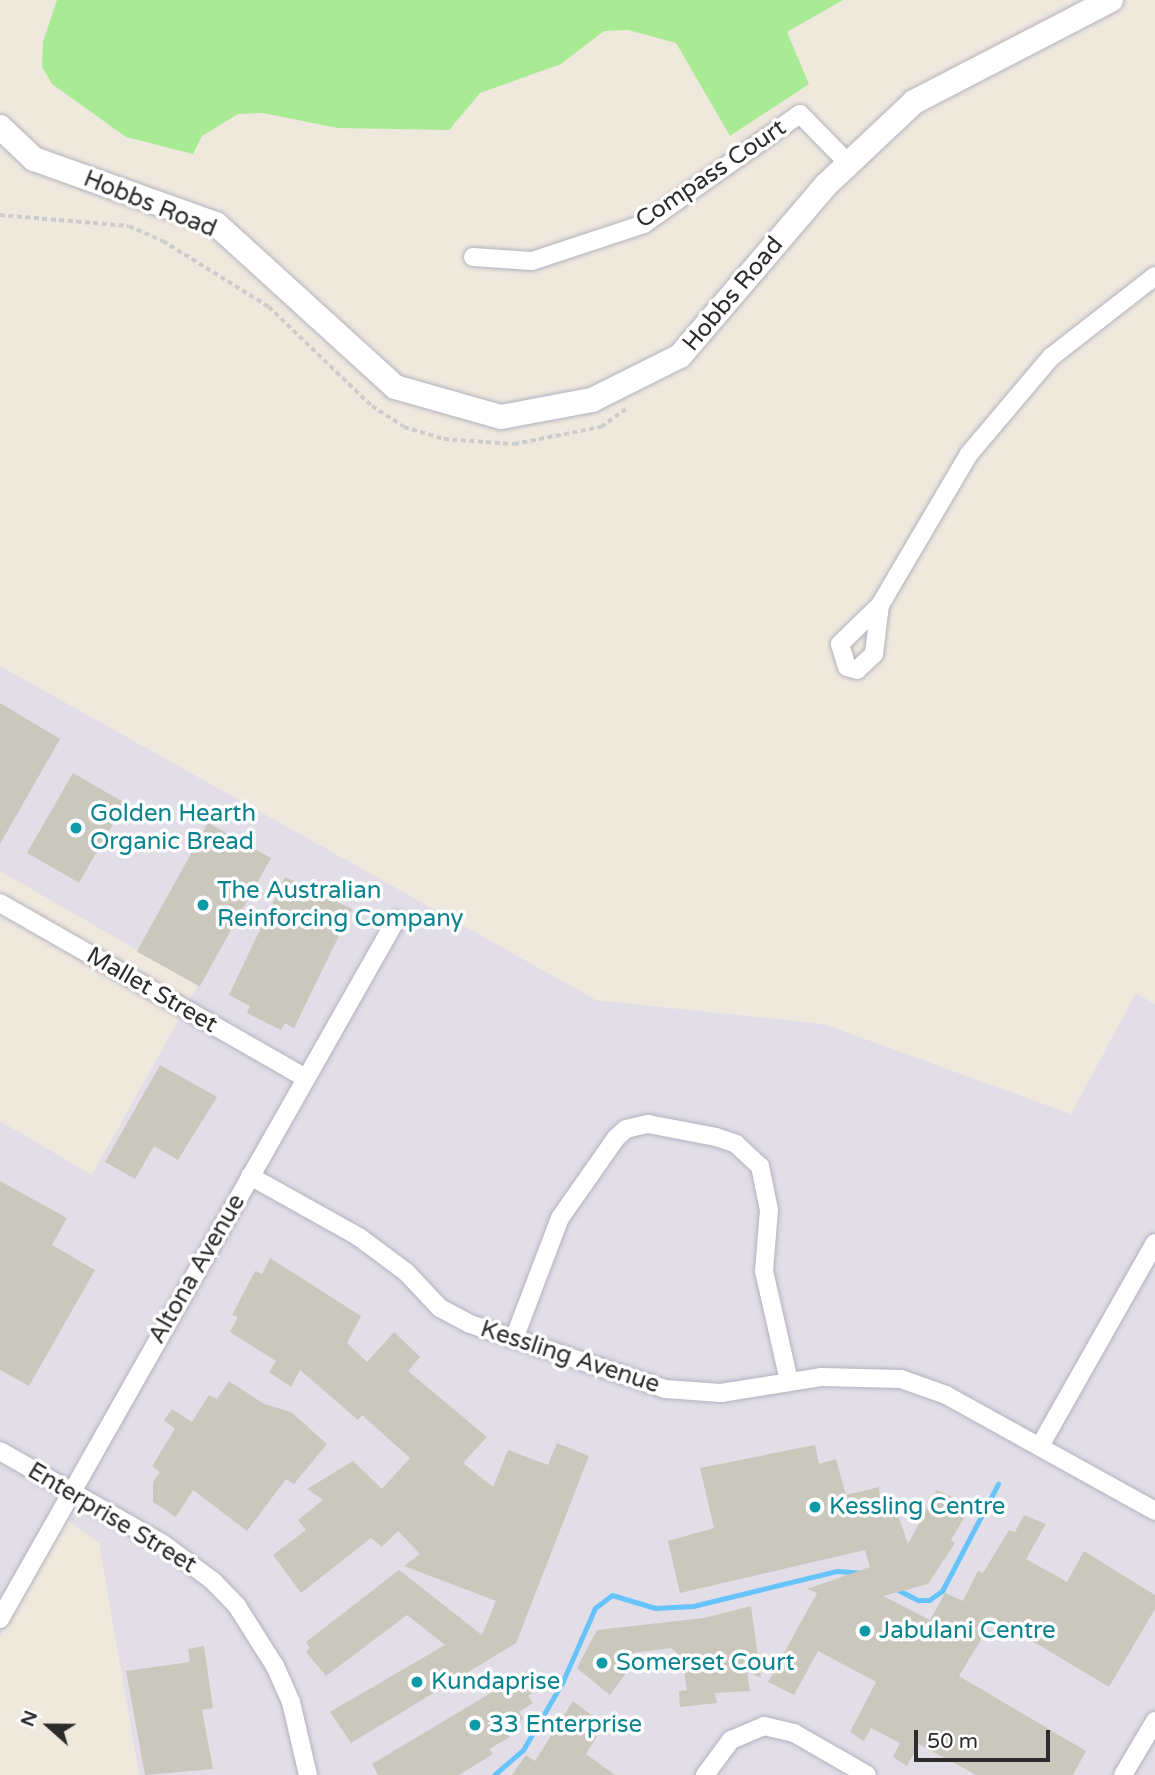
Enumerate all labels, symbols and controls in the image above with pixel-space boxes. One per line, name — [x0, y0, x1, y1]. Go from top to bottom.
street label: Compass Court — [631, 113, 791, 235]
street label: Hobbs Road — [79, 164, 221, 244]
street label: Hobbs Road — [677, 231, 789, 357]
place label: Golden Hearth Organic Bread — [90, 800, 256, 856]
marker: Golden Hearth Organic Bread — [68, 820, 84, 836]
place label: The Australian Reinforcing Company — [217, 877, 463, 933]
marker: The Australian Reinforcing Company — [195, 897, 211, 913]
street label: Mallet Street — [81, 941, 223, 1039]
street label: Altona Avenue — [143, 1189, 251, 1349]
street label: Kessling Avenue — [477, 1314, 663, 1400]
street label: Enterprise Street — [23, 1456, 201, 1580]
place label: Kessling Centre — [829, 1493, 1005, 1521]
marker: Kessling Centre — [807, 1499, 823, 1515]
place label: Jabulani Centre — [879, 1617, 1056, 1645]
marker: Jabulani Centre — [857, 1623, 873, 1639]
place label: Somerset Court — [616, 1649, 795, 1677]
marker: Somerset Court — [594, 1655, 610, 1671]
place label: Kundaprise — [431, 1668, 560, 1696]
marker: Kundaprise — [409, 1674, 425, 1690]
north arrow — [14, 1691, 84, 1761]
text: N — [16, 1707, 42, 1730]
place label: 33 Enterprise — [489, 1711, 642, 1739]
scale bar — [917, 1716, 1054, 1760]
marker: 33 Enterprise — [467, 1717, 483, 1733]
text: 50 m — [927, 1729, 978, 1754]

